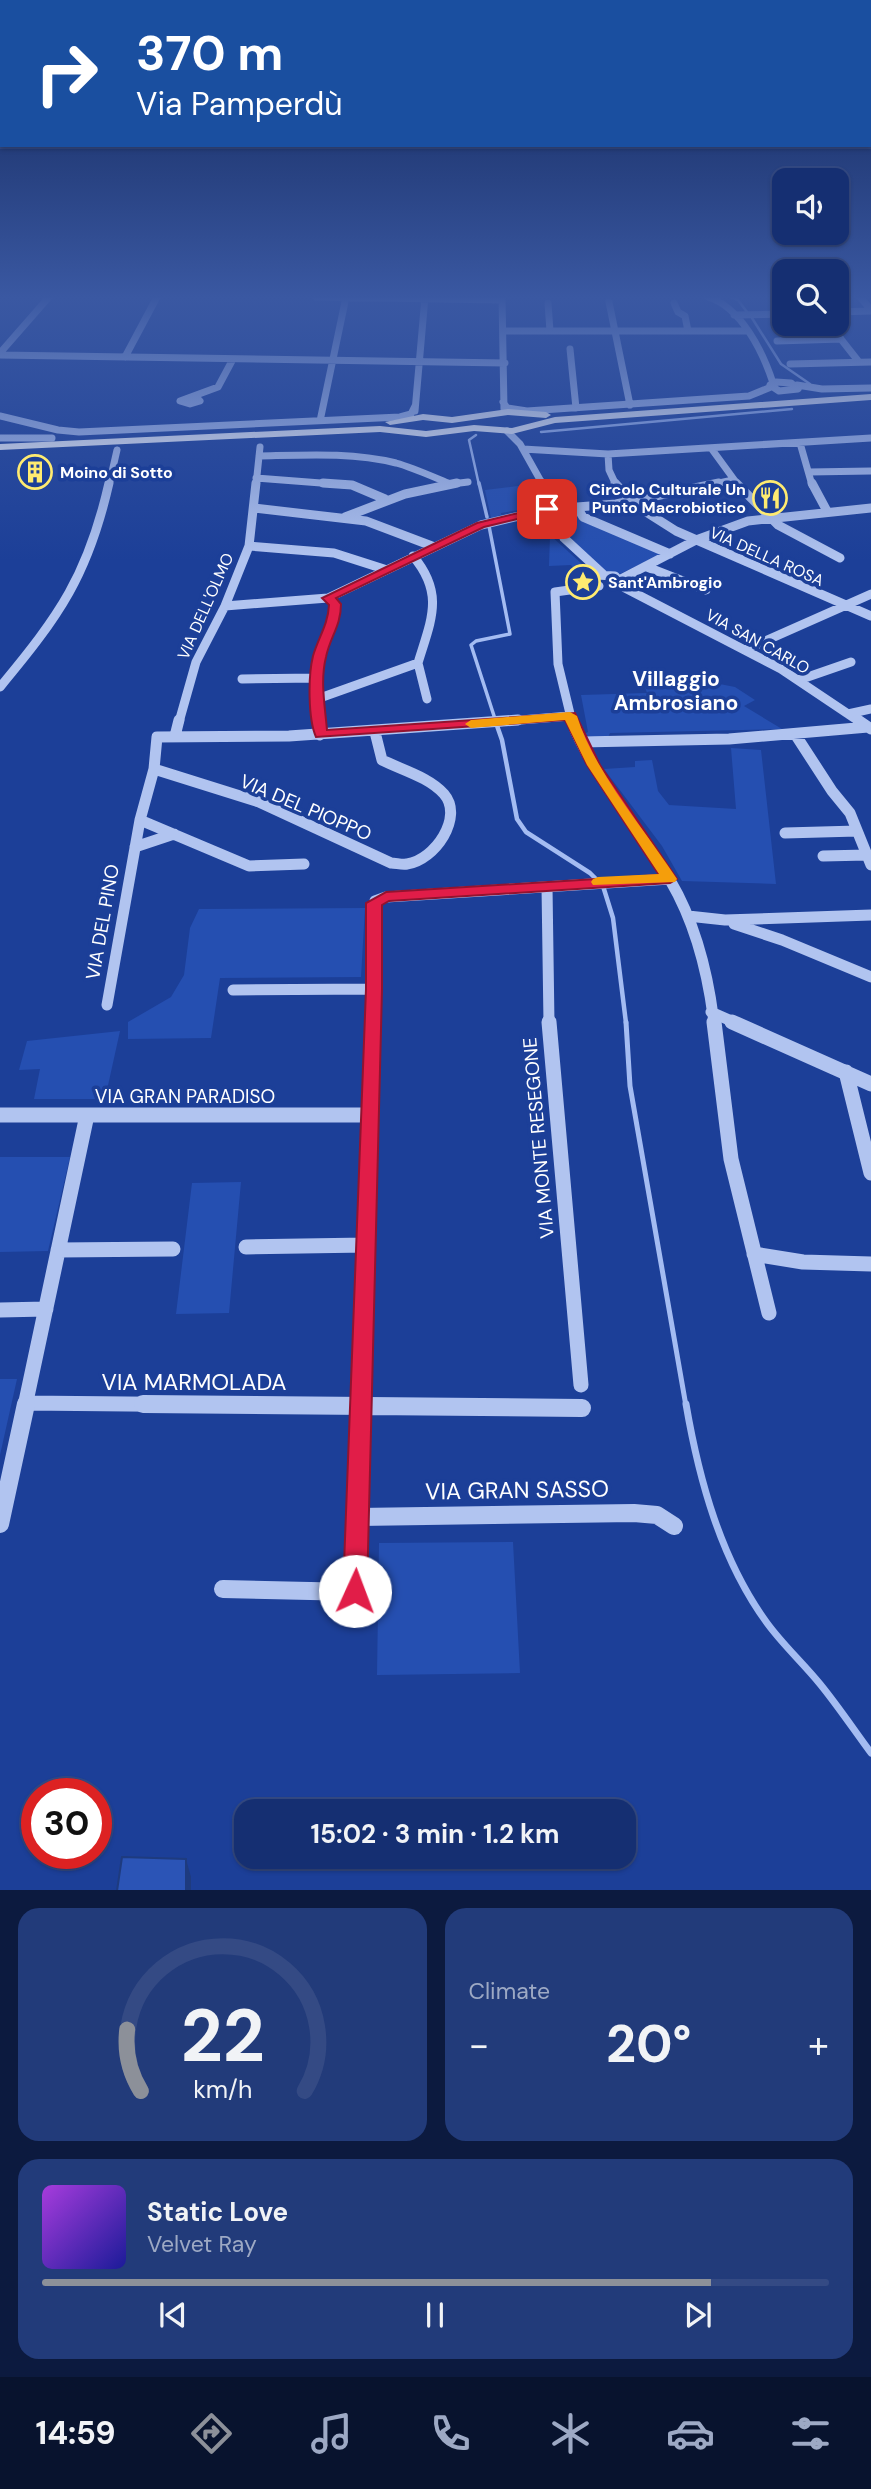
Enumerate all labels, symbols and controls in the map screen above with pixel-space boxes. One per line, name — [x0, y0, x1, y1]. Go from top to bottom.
text: 370 m — [136, 21, 283, 85]
icon: right — [21, 28, 112, 119]
text: Via Pamperdù — [136, 83, 343, 125]
map controls — [772, 168, 849, 336]
button: sound — [772, 168, 849, 245]
button: search — [772, 259, 849, 336]
building icon: Moino di Sotto — [16, 453, 54, 491]
place label: Moino di Sotto — [60, 462, 173, 483]
pin — [517, 479, 577, 539]
place label: Circolo Culturale Un Punto Macrobiotico — [589, 479, 746, 518]
restaurant icon: Circolo Culturale Un Punto Macrobiotico — [751, 479, 789, 517]
icon: arrive — [528, 490, 566, 528]
street label: VIA DELLA ROSA — [706, 522, 828, 591]
street label: VIA DELL'OLMO — [173, 550, 238, 663]
place icon: Sant'Ambrogio — [564, 563, 602, 601]
place label: Sant'Ambrogio — [608, 572, 722, 593]
street label: VIA SAN CARLO — [702, 604, 813, 679]
district label: Villaggio Ambrosiano — [614, 665, 738, 717]
street label: VIA DEL PIOPPO — [236, 768, 375, 846]
street label: VIA DEL PINO — [80, 862, 125, 982]
street label: VIA MONTE RESEGONE — [517, 1036, 560, 1240]
street label: VIA GRAN PARADISO — [95, 1084, 275, 1109]
street label: VIA MARMOLADA — [102, 1367, 286, 1397]
street label: VIA GRAN SASSO — [425, 1473, 609, 1507]
position arrow — [318, 1554, 392, 1628]
speed limit sign: 30 — [21, 1778, 112, 1869]
text: 15:02 · 3 min · 1.2 km — [310, 1817, 560, 1851]
text: Climate — [469, 1976, 550, 2006]
text: 22 — [180, 1989, 264, 2084]
text: 20° — [606, 2010, 691, 2078]
text: − — [469, 2020, 489, 2070]
text: + — [808, 2020, 829, 2070]
text: km/h — [193, 2072, 252, 2105]
text: Static Love — [147, 2195, 288, 2229]
text: Velvet Ray — [147, 2229, 257, 2259]
icon: previous — [154, 2296, 192, 2334]
icon: pause — [416, 2296, 454, 2334]
icon: next — [679, 2296, 717, 2334]
icon: directions — [187, 2409, 236, 2458]
icon: music — [307, 2409, 356, 2458]
icon: phone — [426, 2409, 475, 2458]
icon: climate — [546, 2409, 595, 2458]
icon: car — [666, 2409, 715, 2458]
icon: filters — [786, 2409, 835, 2458]
text: 14:59 — [35, 2412, 116, 2454]

